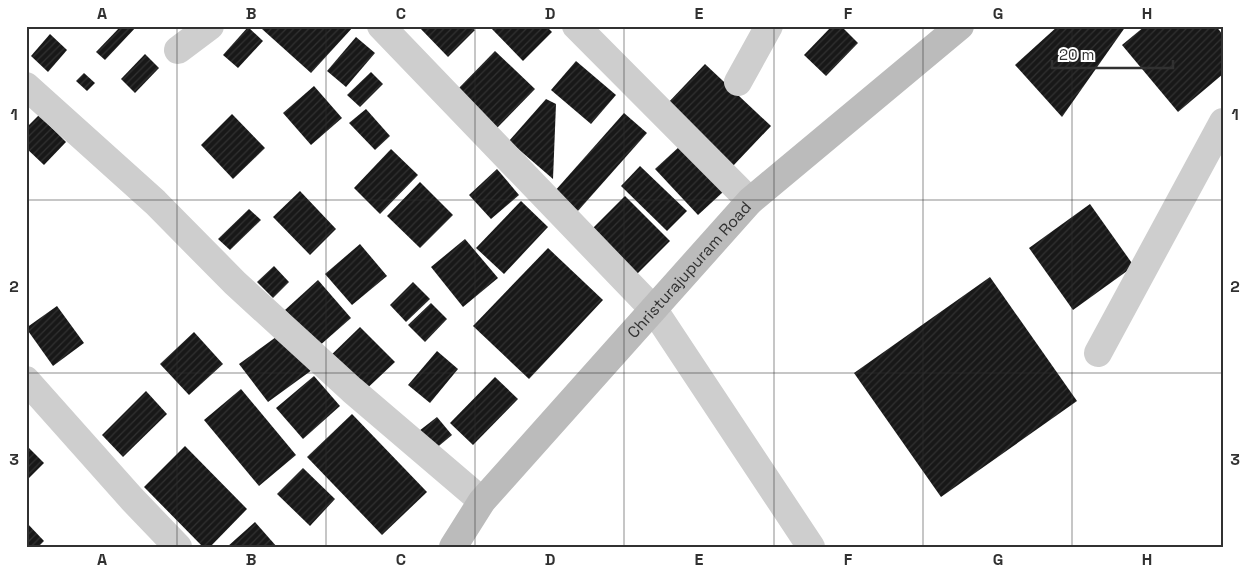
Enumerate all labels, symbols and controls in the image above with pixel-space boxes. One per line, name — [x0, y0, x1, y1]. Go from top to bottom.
text: A — [97, 3, 107, 24]
text: B — [246, 3, 256, 24]
text: C — [396, 3, 406, 24]
text: D — [545, 3, 555, 24]
text: E — [695, 3, 704, 24]
text: F — [844, 3, 853, 24]
text: G — [993, 3, 1003, 24]
text: H — [1142, 3, 1152, 24]
scale bar — [1052, 38, 1173, 70]
text: 20 m — [1059, 45, 1094, 64]
text: 1 — [10, 104, 18, 125]
text: 1 — [1231, 104, 1239, 125]
street label: Christurajupuram Road — [622, 197, 756, 342]
text: 2 — [9, 276, 19, 297]
text: 2 — [1230, 276, 1240, 297]
text: 3 — [9, 449, 19, 470]
text: 3 — [1230, 449, 1240, 470]
text: A — [97, 549, 107, 570]
text: B — [246, 549, 256, 570]
text: C — [396, 549, 406, 570]
text: D — [545, 549, 555, 570]
text: E — [695, 549, 704, 570]
text: F — [844, 549, 853, 570]
text: G — [993, 549, 1003, 570]
text: H — [1142, 549, 1152, 570]

